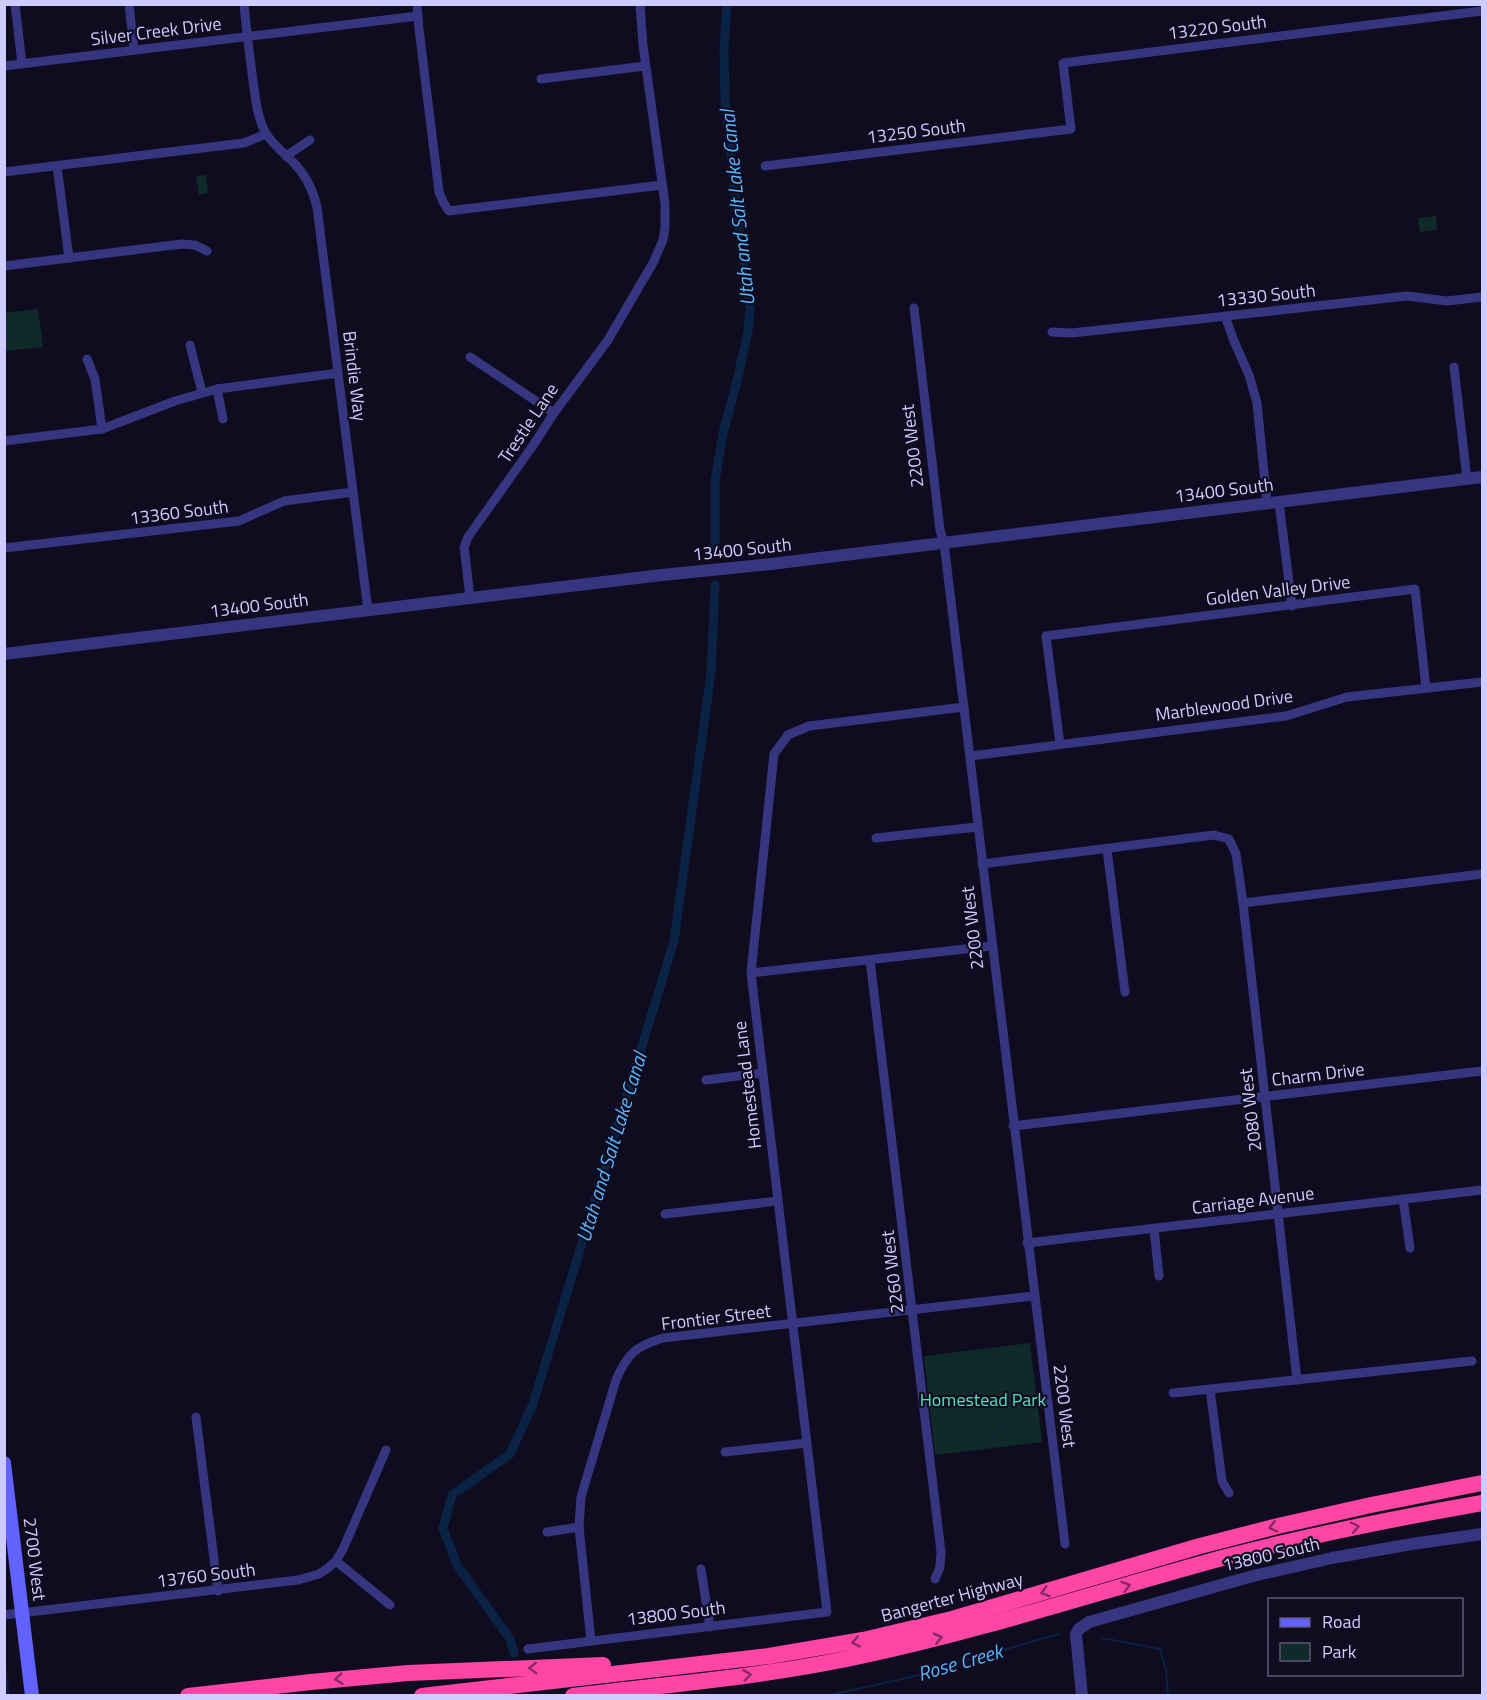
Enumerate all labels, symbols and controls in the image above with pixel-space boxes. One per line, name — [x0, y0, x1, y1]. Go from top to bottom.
street label: 13220 South — [1166, 8, 1268, 46]
street label: Silver Creek Drive — [89, 10, 223, 52]
water label: Utah and Salt Lake Canal — [711, 106, 763, 308]
street label: 13250 South — [865, 112, 967, 150]
street label: 13330 South — [1215, 276, 1317, 314]
street label: Brindie Way — [336, 329, 374, 423]
street label: Trestle Lane — [491, 378, 565, 468]
street label: 2200 West — [893, 402, 930, 489]
street label: 13400 South — [1173, 471, 1275, 509]
street label: 13360 South — [128, 493, 230, 531]
street label: 13400 South — [691, 530, 793, 568]
street label: Golden Valley Drive — [1204, 568, 1352, 612]
street label: 13400 South — [208, 586, 310, 624]
street label: Marblewood Drive — [1154, 682, 1294, 728]
street label: 2200 West — [953, 884, 990, 971]
street label: Homestead Lane — [726, 1020, 768, 1150]
water label: Utah and Salt Lake Canal — [567, 1046, 655, 1246]
street label: Charm Drive — [1270, 1055, 1366, 1093]
street label: 2080 West — [1231, 1066, 1268, 1153]
street label: Carriage Avenue — [1190, 1179, 1316, 1221]
street label: 2260 West — [873, 1228, 910, 1315]
street label: Frontier Street — [660, 1297, 773, 1337]
street label: 2200 West — [1047, 1363, 1084, 1450]
park label: Homestead Park — [920, 1386, 1047, 1413]
street label: 2700 West — [17, 1516, 54, 1603]
one-way arrow — [1268, 1520, 1279, 1532]
one-way arrow — [1350, 1521, 1360, 1534]
street label: 13800 South — [1220, 1530, 1322, 1578]
street label: 13760 South — [155, 1556, 257, 1594]
street label: Bangerter Highway — [878, 1565, 1026, 1629]
one-way arrow — [1121, 1580, 1131, 1593]
one-way arrow — [1040, 1585, 1051, 1597]
street label: 13800 South — [625, 1594, 727, 1632]
legend — [1268, 1598, 1463, 1676]
text: Road — [1322, 1608, 1361, 1635]
one-way arrow — [932, 1633, 943, 1645]
one-way arrow — [852, 1635, 862, 1648]
water label: Rose Creek — [914, 1635, 1008, 1689]
text: Park — [1322, 1638, 1357, 1665]
one-way arrow — [529, 1661, 538, 1674]
one-way arrow — [742, 1669, 751, 1681]
one-way arrow — [334, 1672, 343, 1685]

